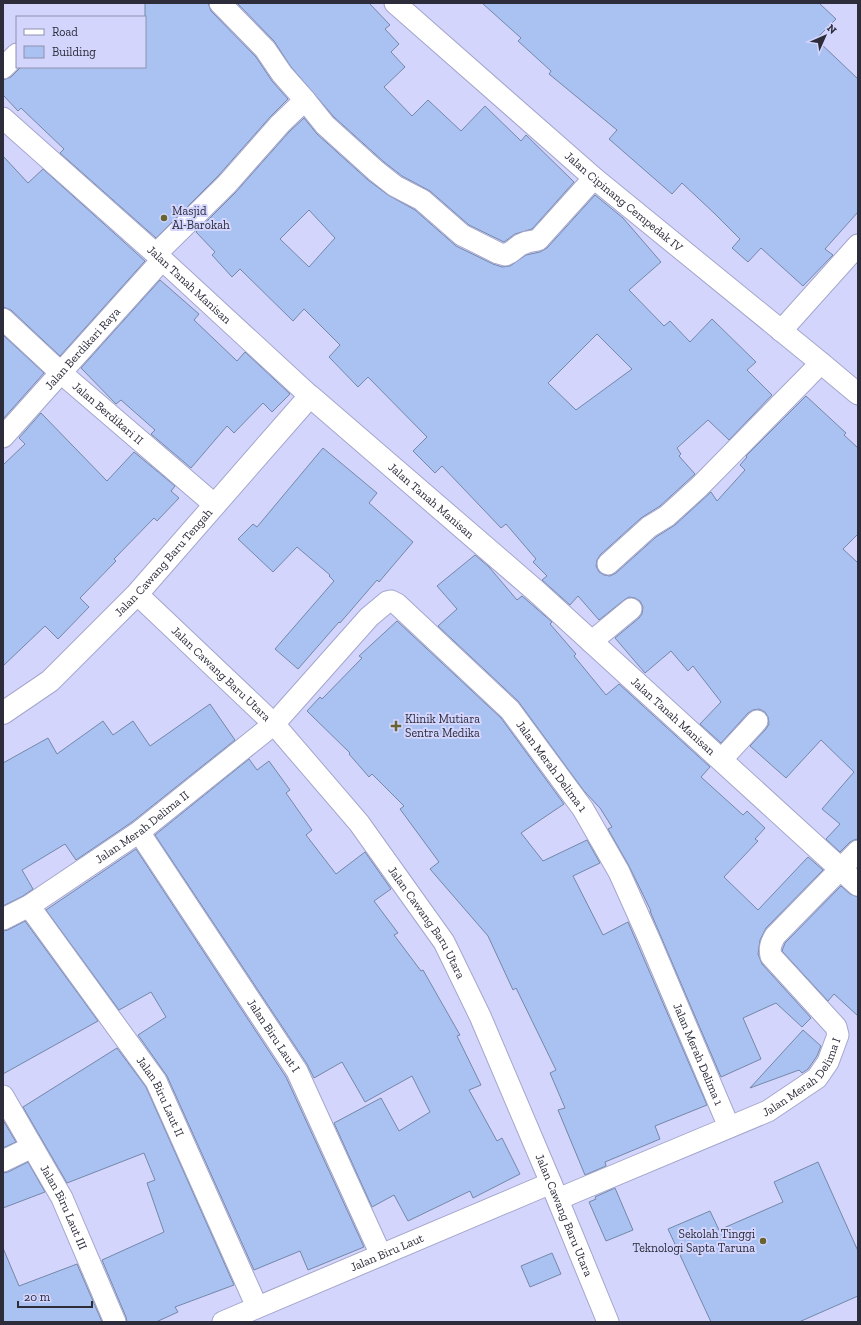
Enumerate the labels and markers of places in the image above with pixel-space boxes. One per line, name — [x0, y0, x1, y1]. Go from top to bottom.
place label: Masjid Al-Barokah — [172, 204, 230, 232]
marker: Masjid Al-Barokah — [159, 213, 169, 223]
place label: Klinik Mutiara Sentra Medika — [405, 712, 480, 740]
marker: Klinik Mutiara Sentra Medika — [390, 720, 402, 732]
place label: Sekolah Tinggi Teknologi Sapta Taruna — [633, 1227, 756, 1255]
marker: Sekolah Tinggi Teknologi Sapta Taruna — [758, 1236, 768, 1246]

